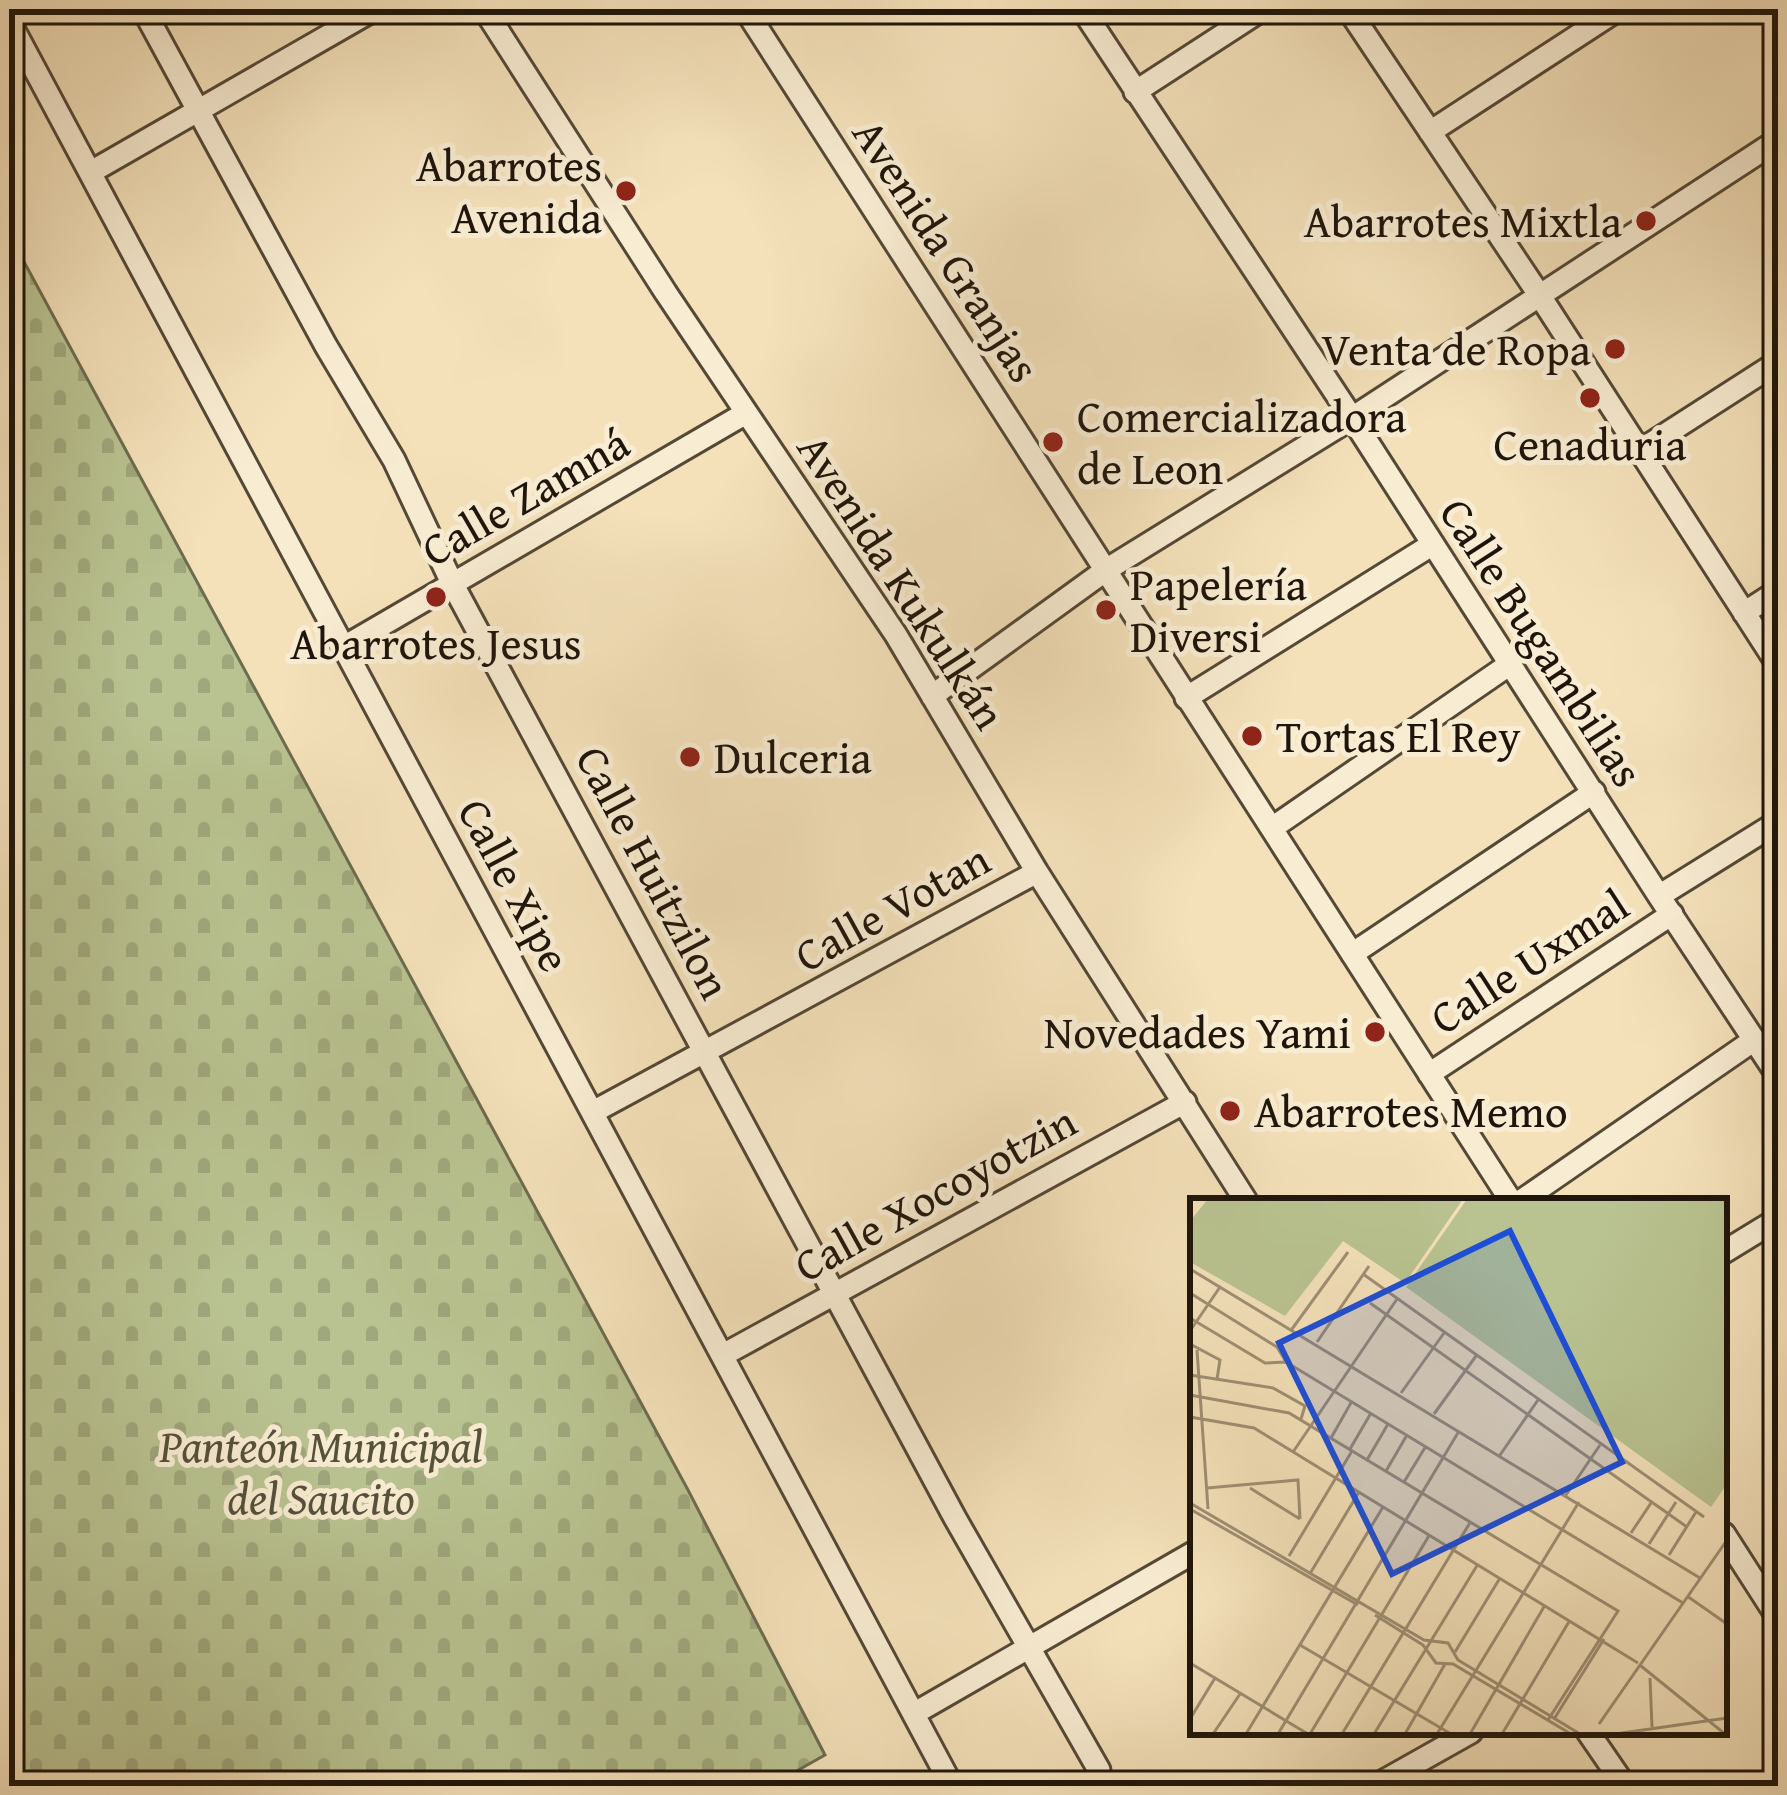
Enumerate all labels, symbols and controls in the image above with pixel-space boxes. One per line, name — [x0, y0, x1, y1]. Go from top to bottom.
street label: Avenida Granjas — [838, 105, 1057, 395]
place label: Abarrotes Avenida — [416, 132, 602, 249]
marker: Abarrotes Avenida — [613, 178, 639, 204]
place label: Abarrotes Mixtla — [1304, 188, 1622, 253]
marker: Abarrotes Mixtla — [1633, 208, 1659, 234]
place label: Venta de Ropa — [1321, 316, 1591, 381]
marker: Venta de Ropa — [1602, 336, 1628, 362]
place label: Comercializadora de Leon — [1077, 383, 1407, 500]
marker: Cenaduria — [1577, 385, 1603, 411]
street label: Calle Zamná — [409, 410, 641, 581]
place label: Cenaduria — [1494, 411, 1686, 476]
street label: Avenida Kukulkán — [782, 420, 1022, 741]
marker: Comercializadora de Leon — [1040, 429, 1066, 455]
street label: Calle Bugambilias — [1425, 485, 1660, 799]
place label: Papelería Diversi — [1130, 551, 1307, 668]
marker: Abarrotes Jesus — [423, 584, 449, 610]
marker: Papelería Diversi — [1093, 597, 1119, 623]
place label: Abarrotes Jesus — [290, 610, 582, 675]
place label: Tortas El Rey — [1276, 703, 1521, 768]
marker: Tortas El Rey — [1239, 723, 1265, 749]
place label: Dulceria — [714, 724, 872, 789]
street label: Calle Huitzilon — [561, 734, 748, 1010]
marker: Dulceria — [677, 744, 703, 770]
street label: Calle Xipe — [443, 787, 588, 983]
street label: Calle Votan — [782, 826, 1001, 987]
street label: Calle Uxmal — [1417, 872, 1641, 1049]
place label: Novedades Yami — [1044, 999, 1351, 1064]
marker: Novedades Yami — [1362, 1019, 1388, 1045]
place label: Abarrotes Memo — [1254, 1078, 1568, 1143]
street label: Calle Xocoyotzin — [782, 1088, 1088, 1297]
marker: Abarrotes Memo — [1217, 1098, 1243, 1124]
inset map — [1190, 1198, 1727, 1735]
park label: Panteón Municipal del Saucito — [158, 1413, 483, 1530]

